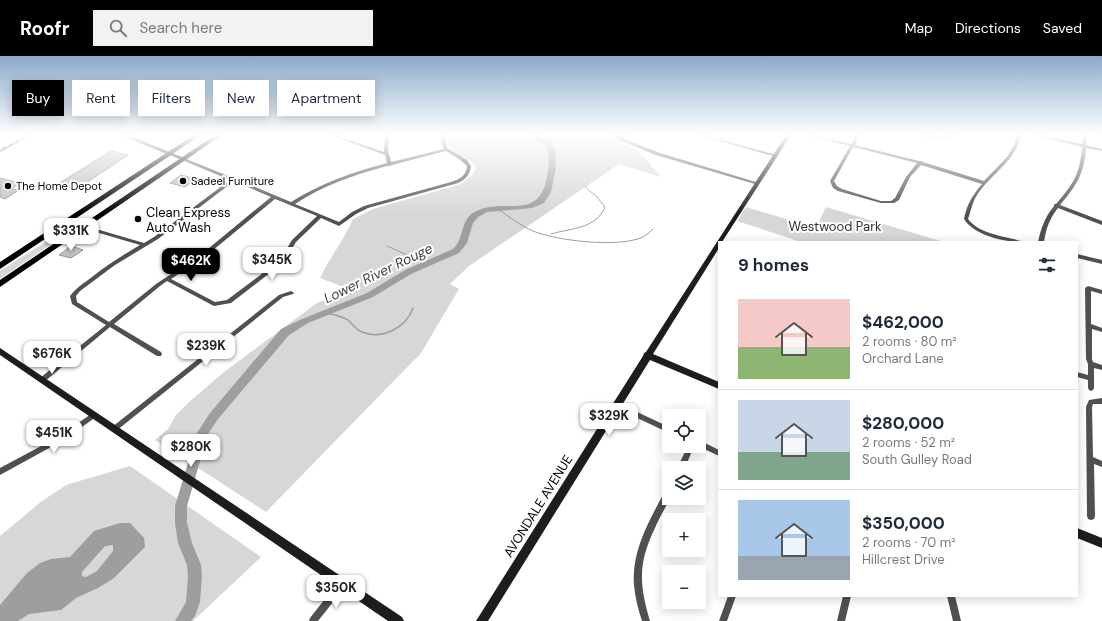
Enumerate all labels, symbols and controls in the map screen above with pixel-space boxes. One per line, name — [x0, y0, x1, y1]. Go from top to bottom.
search box — [93, 10, 373, 46]
text: Roofr — [20, 16, 69, 41]
icon: search — [107, 17, 129, 39]
text: Search here — [139, 18, 222, 38]
text: Map — [905, 19, 933, 37]
text: Directions — [955, 19, 1021, 37]
text: Saved — [1043, 19, 1082, 37]
chip: Buy — [12, 80, 64, 116]
chip: Rent — [72, 80, 130, 116]
chip: Filters — [138, 80, 205, 116]
chip: New — [213, 80, 269, 116]
chip: Apartment — [277, 80, 375, 116]
place label: Sadeel Furniture — [191, 174, 274, 188]
marker: Sadeel Furniture — [178, 176, 188, 186]
place label: The Home Depot — [16, 179, 102, 193]
marker: The Home Depot — [3, 181, 13, 191]
place label: Clean Express Auto Wash — [146, 204, 231, 236]
marker: Clean Express Auto Wash — [133, 214, 143, 224]
pin: $331K — [43, 218, 99, 252]
park label: Westwood Park — [788, 218, 882, 235]
text: $331K — [53, 222, 89, 239]
water label: Lower River Rouge — [321, 239, 435, 307]
pin: $345K — [244, 247, 300, 281]
pin: $462K — [163, 248, 219, 282]
text: $345K — [252, 251, 292, 268]
text: $462K — [171, 252, 211, 269]
text: 9 homes — [738, 254, 809, 276]
icon: filters — [1036, 254, 1058, 276]
text: $462,000 — [862, 311, 944, 333]
icon: home — [770, 315, 818, 363]
pin: $239K — [178, 333, 234, 367]
text: 2 rooms · 80 m² — [862, 333, 957, 350]
text: $239K — [186, 337, 226, 354]
pin: $676K — [24, 341, 80, 375]
text: $676K — [32, 345, 72, 362]
text: Orchard Lane — [862, 350, 944, 367]
pin: $329K — [581, 403, 637, 437]
text: $329K — [589, 407, 629, 424]
map controls — [662, 409, 706, 609]
button: locate — [662, 409, 706, 453]
text: $280,000 — [862, 412, 944, 434]
icon: home — [770, 416, 818, 464]
pin: $451K — [26, 420, 82, 454]
text: $451K — [35, 424, 73, 441]
pin: $280K — [163, 434, 219, 468]
text: 2 rooms · 52 m² — [862, 434, 955, 451]
text: $280K — [170, 438, 212, 455]
text: South Gulley Road — [862, 451, 972, 468]
street label: AVONDALE AVENUE — [500, 452, 576, 560]
button: layers — [662, 461, 706, 505]
text: $350,000 — [862, 512, 945, 534]
button: + — [662, 513, 706, 557]
icon: home — [770, 516, 818, 564]
text: 2 rooms · 70 m² — [862, 534, 956, 551]
text: Hillcrest Drive — [862, 551, 945, 568]
button: − — [662, 565, 706, 609]
pin: $350K — [308, 575, 364, 609]
text: $350K — [315, 579, 357, 596]

